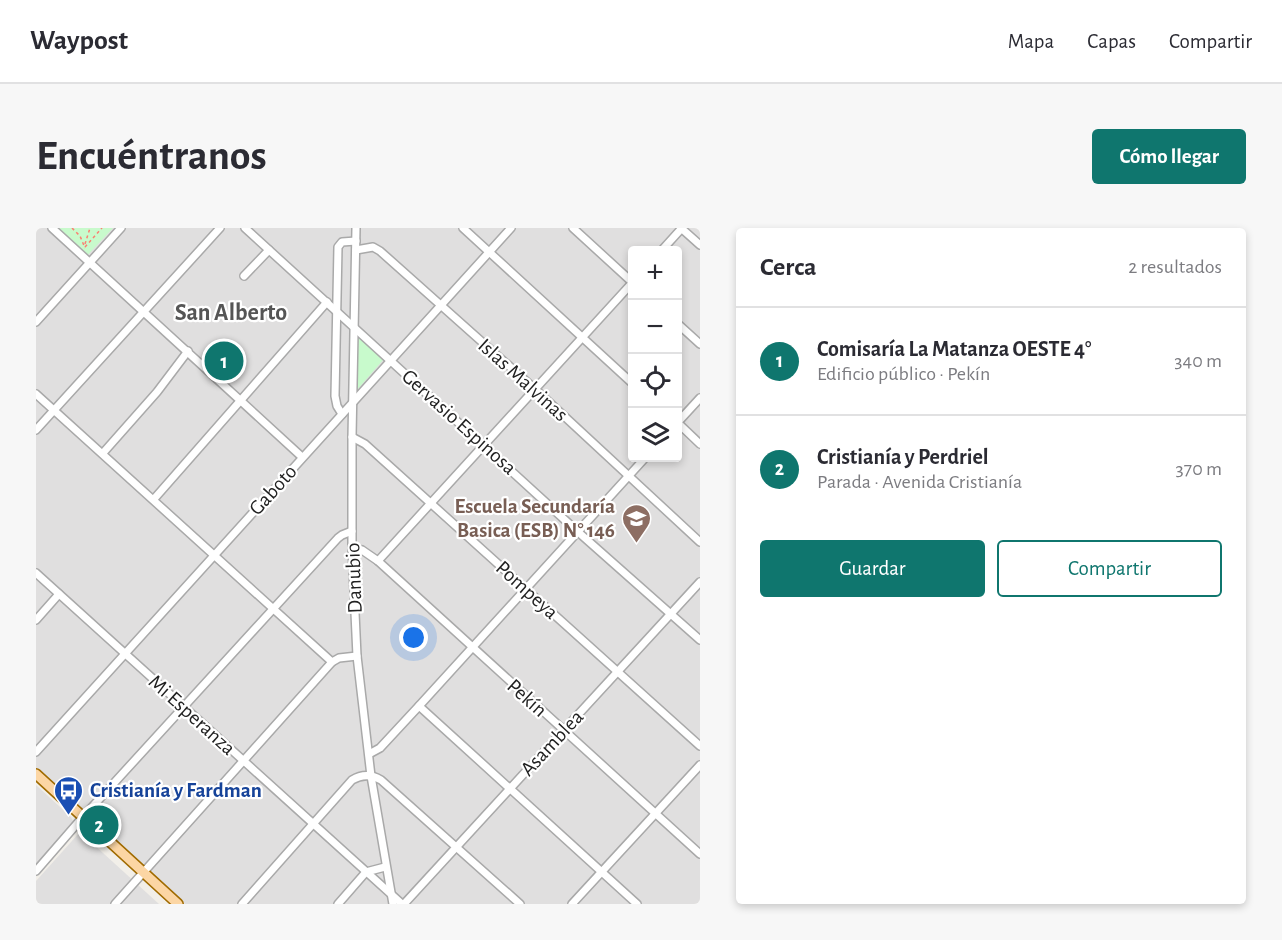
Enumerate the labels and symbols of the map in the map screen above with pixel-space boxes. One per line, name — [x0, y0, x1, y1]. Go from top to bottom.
district label: San Alberto — [175, 301, 287, 325]
street label: Islas Malvinas — [474, 335, 572, 425]
pin: 1 — [204, 338, 243, 384]
street label: Gervasio Espinosa — [398, 365, 521, 479]
street label: Gaboto — [245, 461, 301, 519]
place label: Escuela Secundaría Basica (ESB) N° 146 — [455, 496, 615, 541]
school or university icon: Escuela Secundaría Basica (ESB) N° 146 — [620, 502, 652, 544]
street label: Danubio — [342, 542, 366, 614]
street label: Pompeya — [492, 557, 562, 623]
your location — [399, 623, 428, 652]
street label: Mi Esperanza — [145, 671, 240, 759]
street label: Pekín — [503, 675, 551, 721]
street label: Asamblea — [517, 706, 588, 780]
bus stop icon: Cristianía y Fardman — [53, 774, 85, 816]
place label: Cristianía y Fardman — [90, 780, 262, 801]
pin: 2 — [80, 802, 118, 848]

